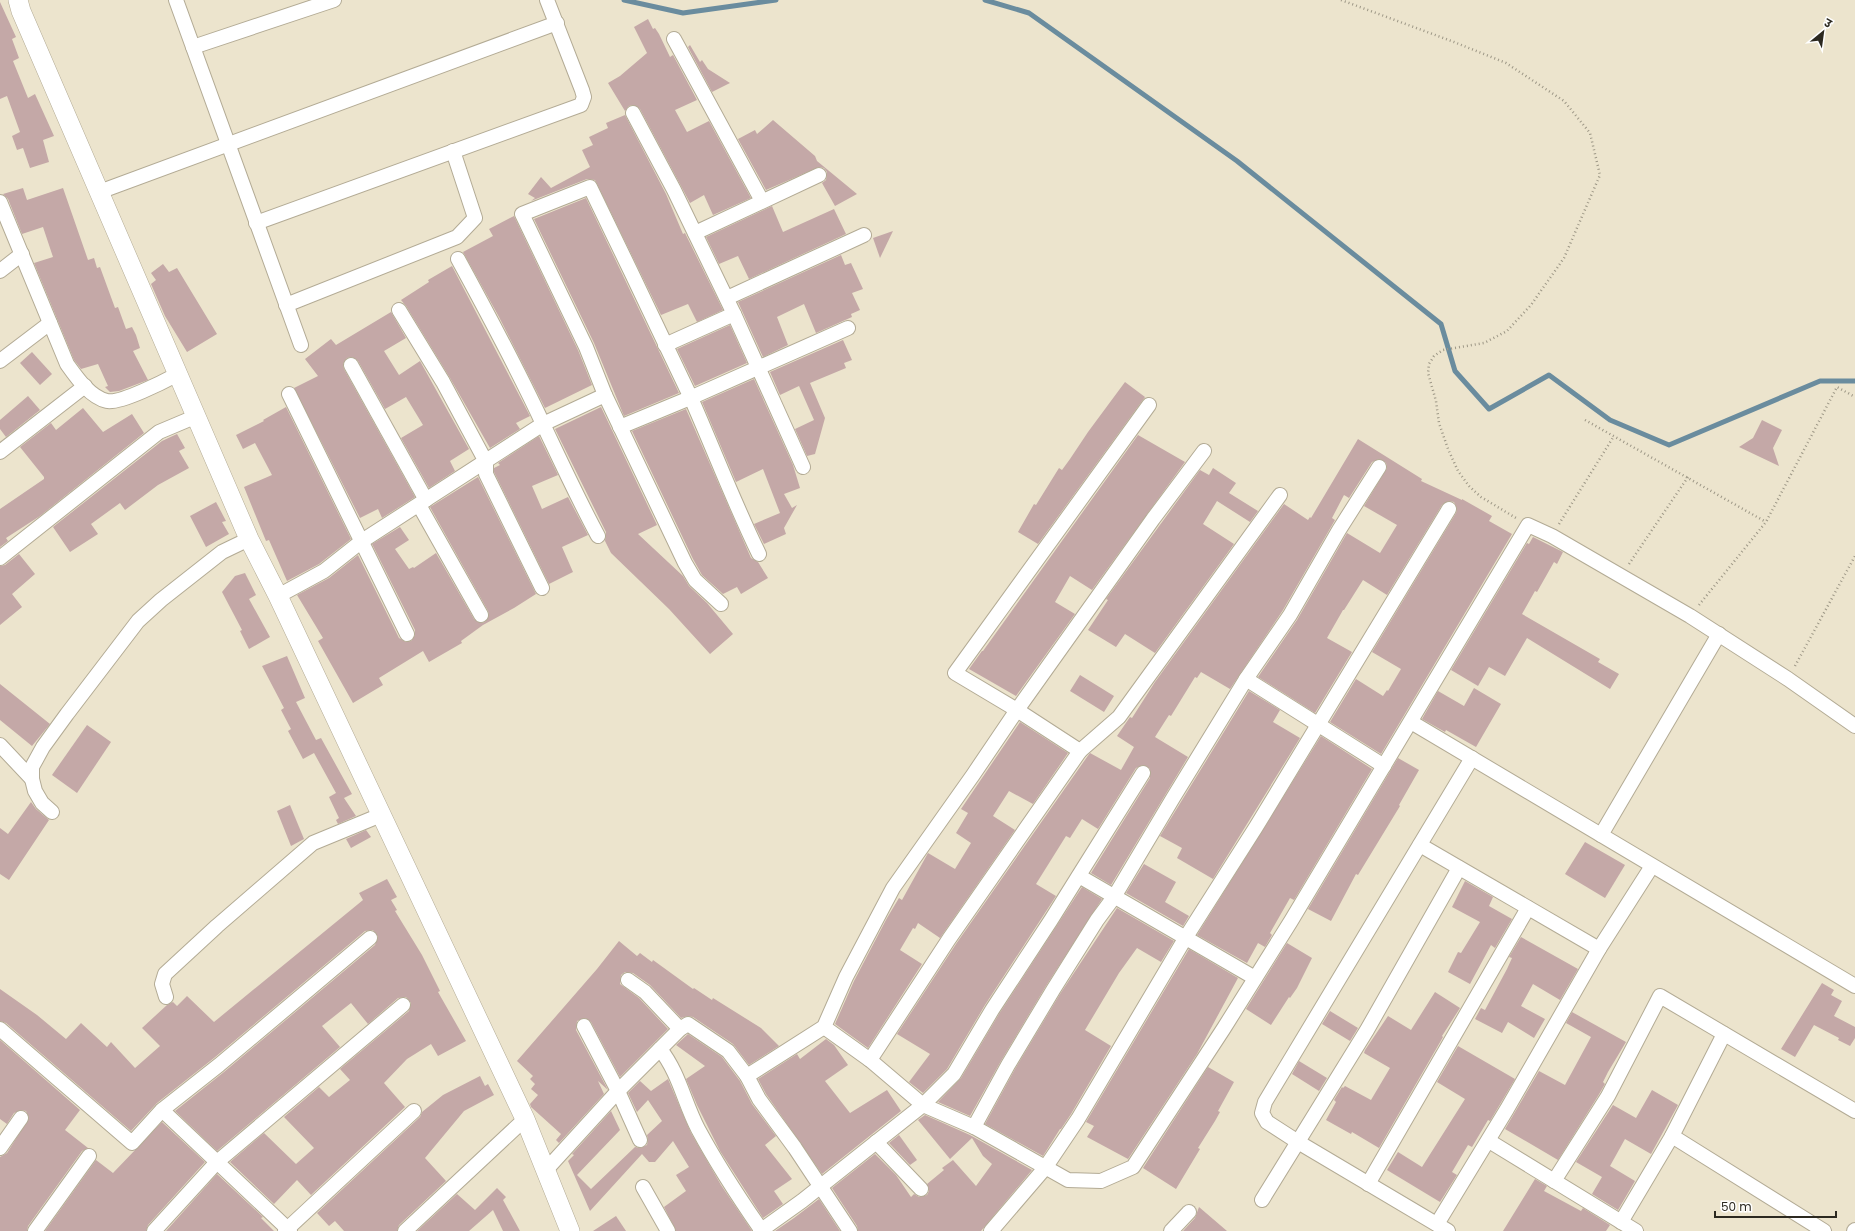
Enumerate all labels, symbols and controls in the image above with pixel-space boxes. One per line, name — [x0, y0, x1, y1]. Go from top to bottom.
north arrow — [1803, 12, 1843, 52]
text: उ — [1820, 14, 1835, 32]
scale bar — [1715, 1193, 1836, 1219]
text: 50 m — [1721, 1198, 1752, 1215]

